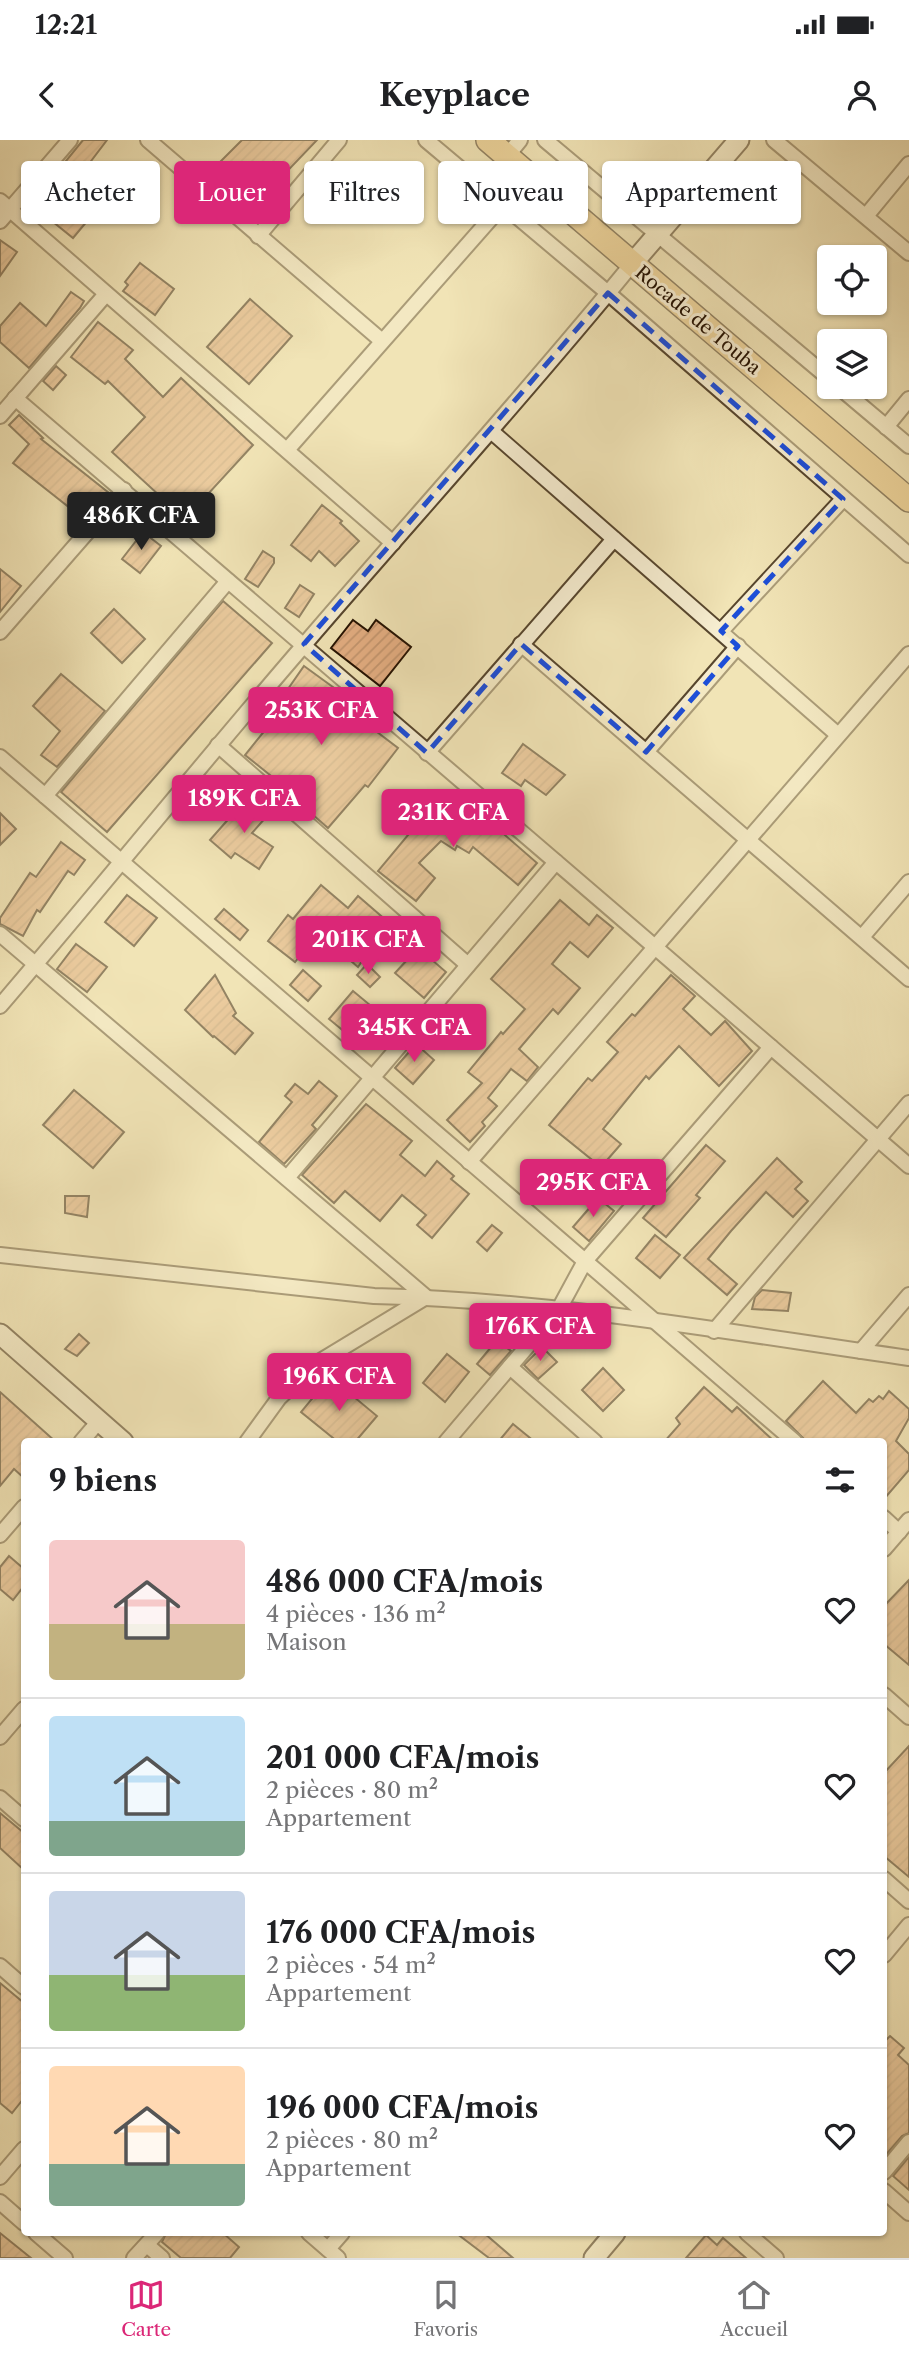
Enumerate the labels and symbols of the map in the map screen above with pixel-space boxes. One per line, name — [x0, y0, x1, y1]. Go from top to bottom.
street label: Rocade de Touba — [631, 261, 765, 379]
pin: 486K CFA — [69, 492, 213, 552]
pin: 253K CFA — [249, 688, 393, 747]
pin: 189K CFA — [172, 776, 316, 835]
pin: 231K CFA — [381, 790, 525, 849]
pin: 201K CFA — [296, 916, 440, 976]
pin: 345K CFA — [342, 1004, 486, 1064]
pin: 295K CFA — [521, 1160, 665, 1219]
pin: 176K CFA — [468, 1304, 612, 1363]
pin: 196K CFA — [267, 1354, 411, 1413]

